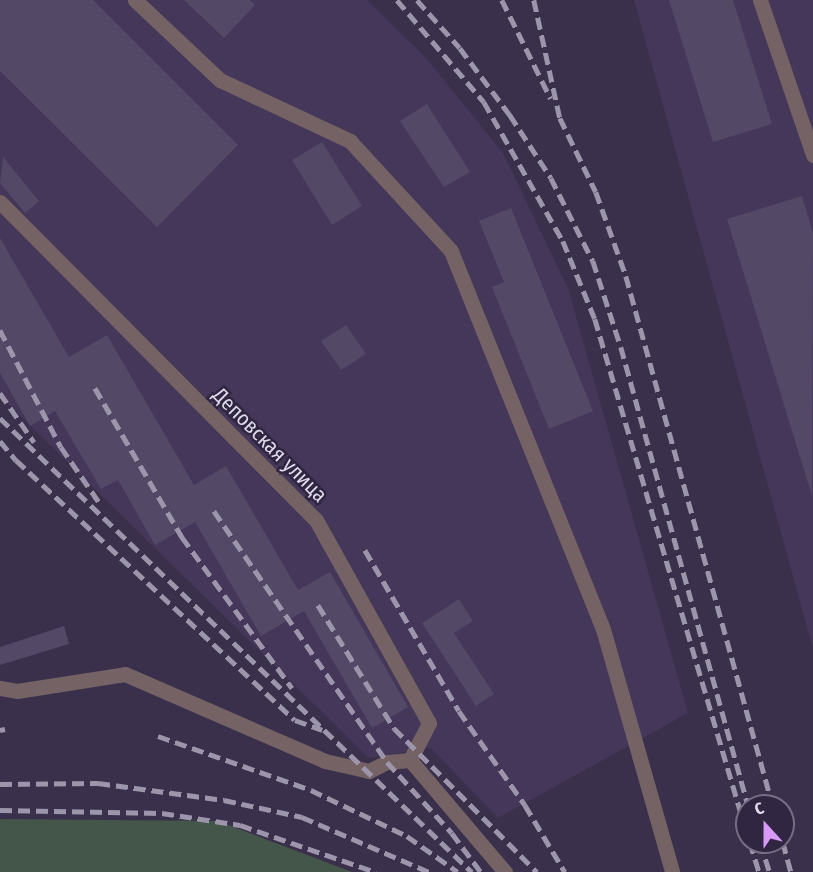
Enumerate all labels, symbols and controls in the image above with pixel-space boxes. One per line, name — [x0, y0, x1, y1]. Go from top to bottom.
street label: Деповская улица — [208, 383, 332, 507]
north arrow — [735, 794, 795, 854]
text: С — [752, 798, 766, 819]

